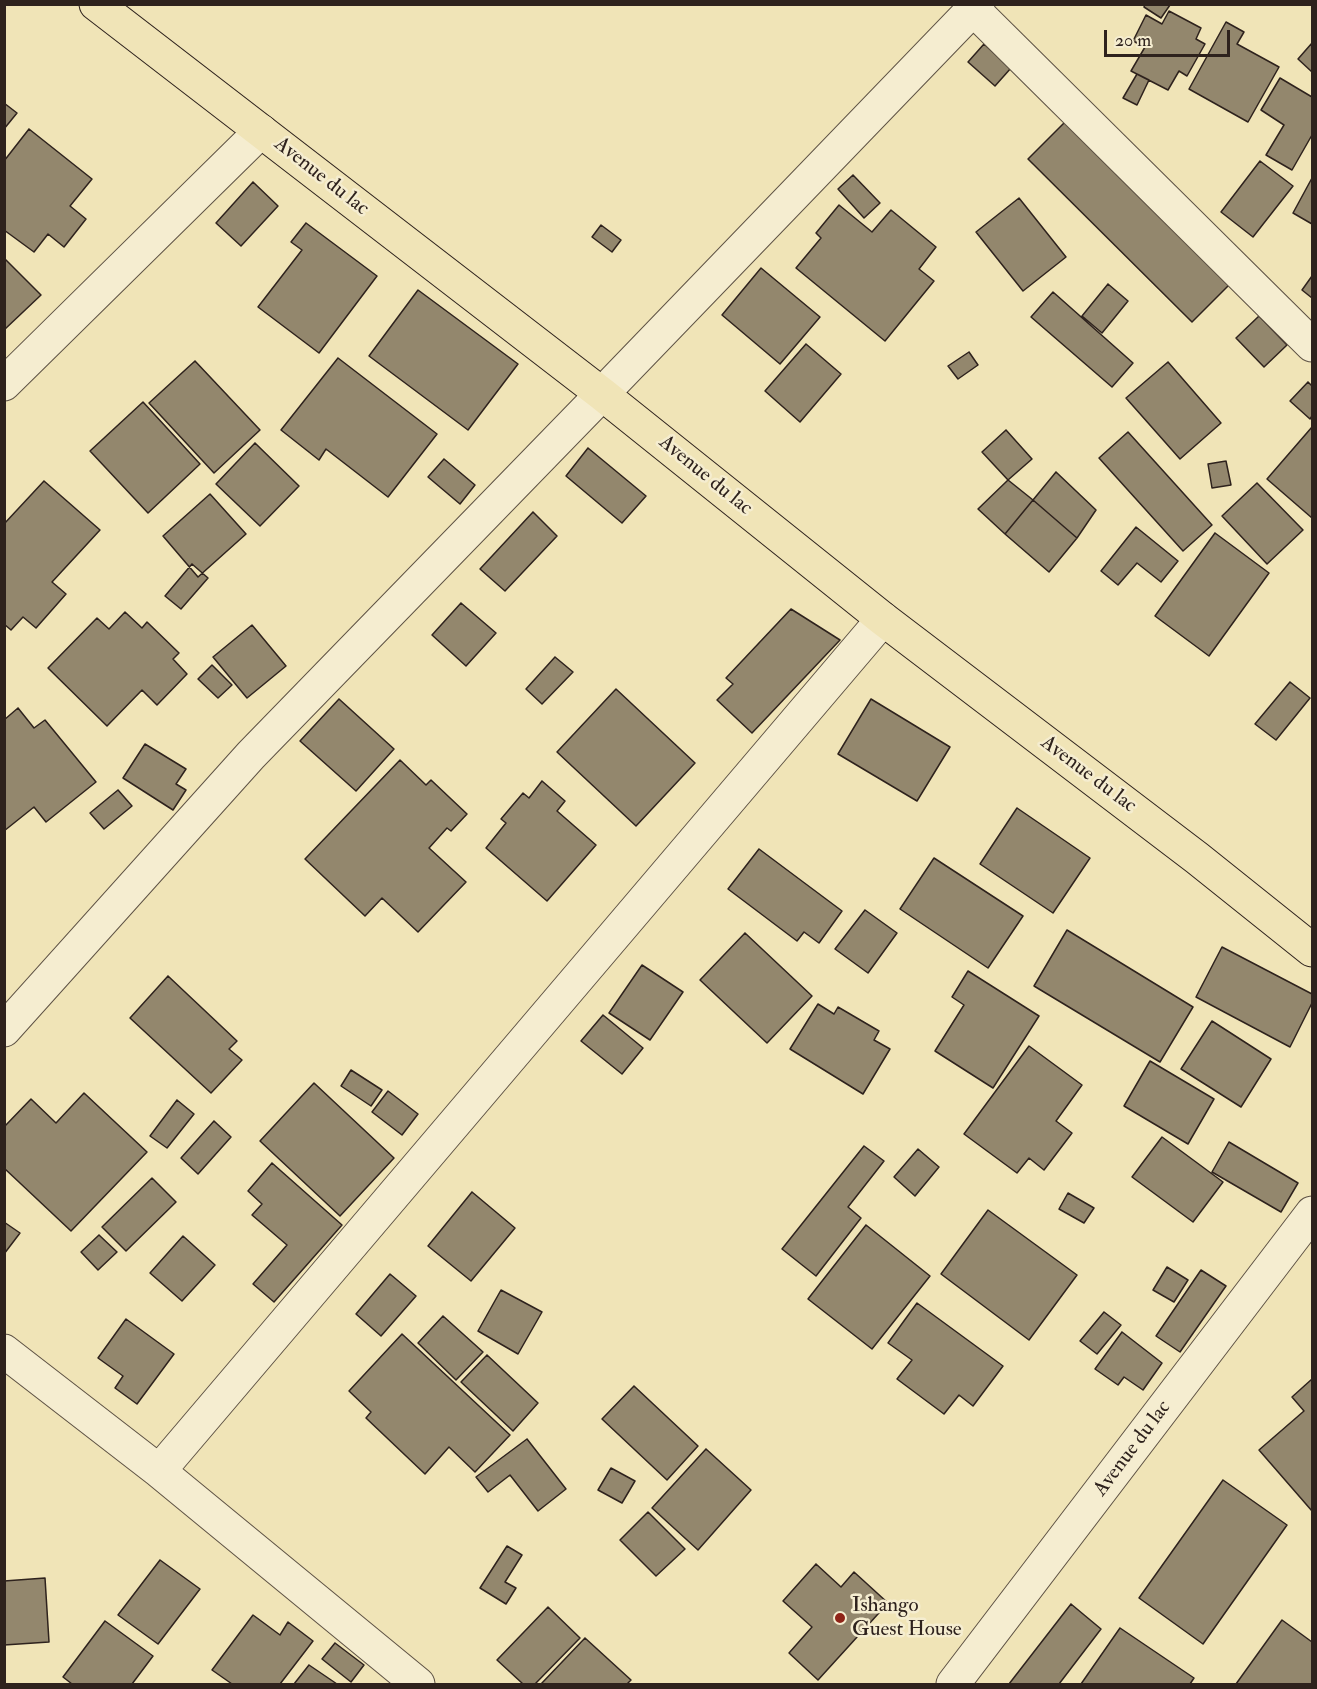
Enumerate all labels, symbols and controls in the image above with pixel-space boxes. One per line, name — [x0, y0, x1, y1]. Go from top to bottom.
scale bar — [1107, 18, 1233, 56]
text: 20 m — [1115, 29, 1151, 52]
street label: Avenue du lac — [269, 132, 373, 222]
street label: Avenue du lac — [653, 431, 757, 521]
street label: Avenue du lac — [1035, 731, 1141, 819]
street label: Avenue du lac — [1089, 1396, 1177, 1502]
place label: Ishango Guest House — [852, 1593, 962, 1643]
marker: Ishango Guest House — [833, 1611, 847, 1625]

